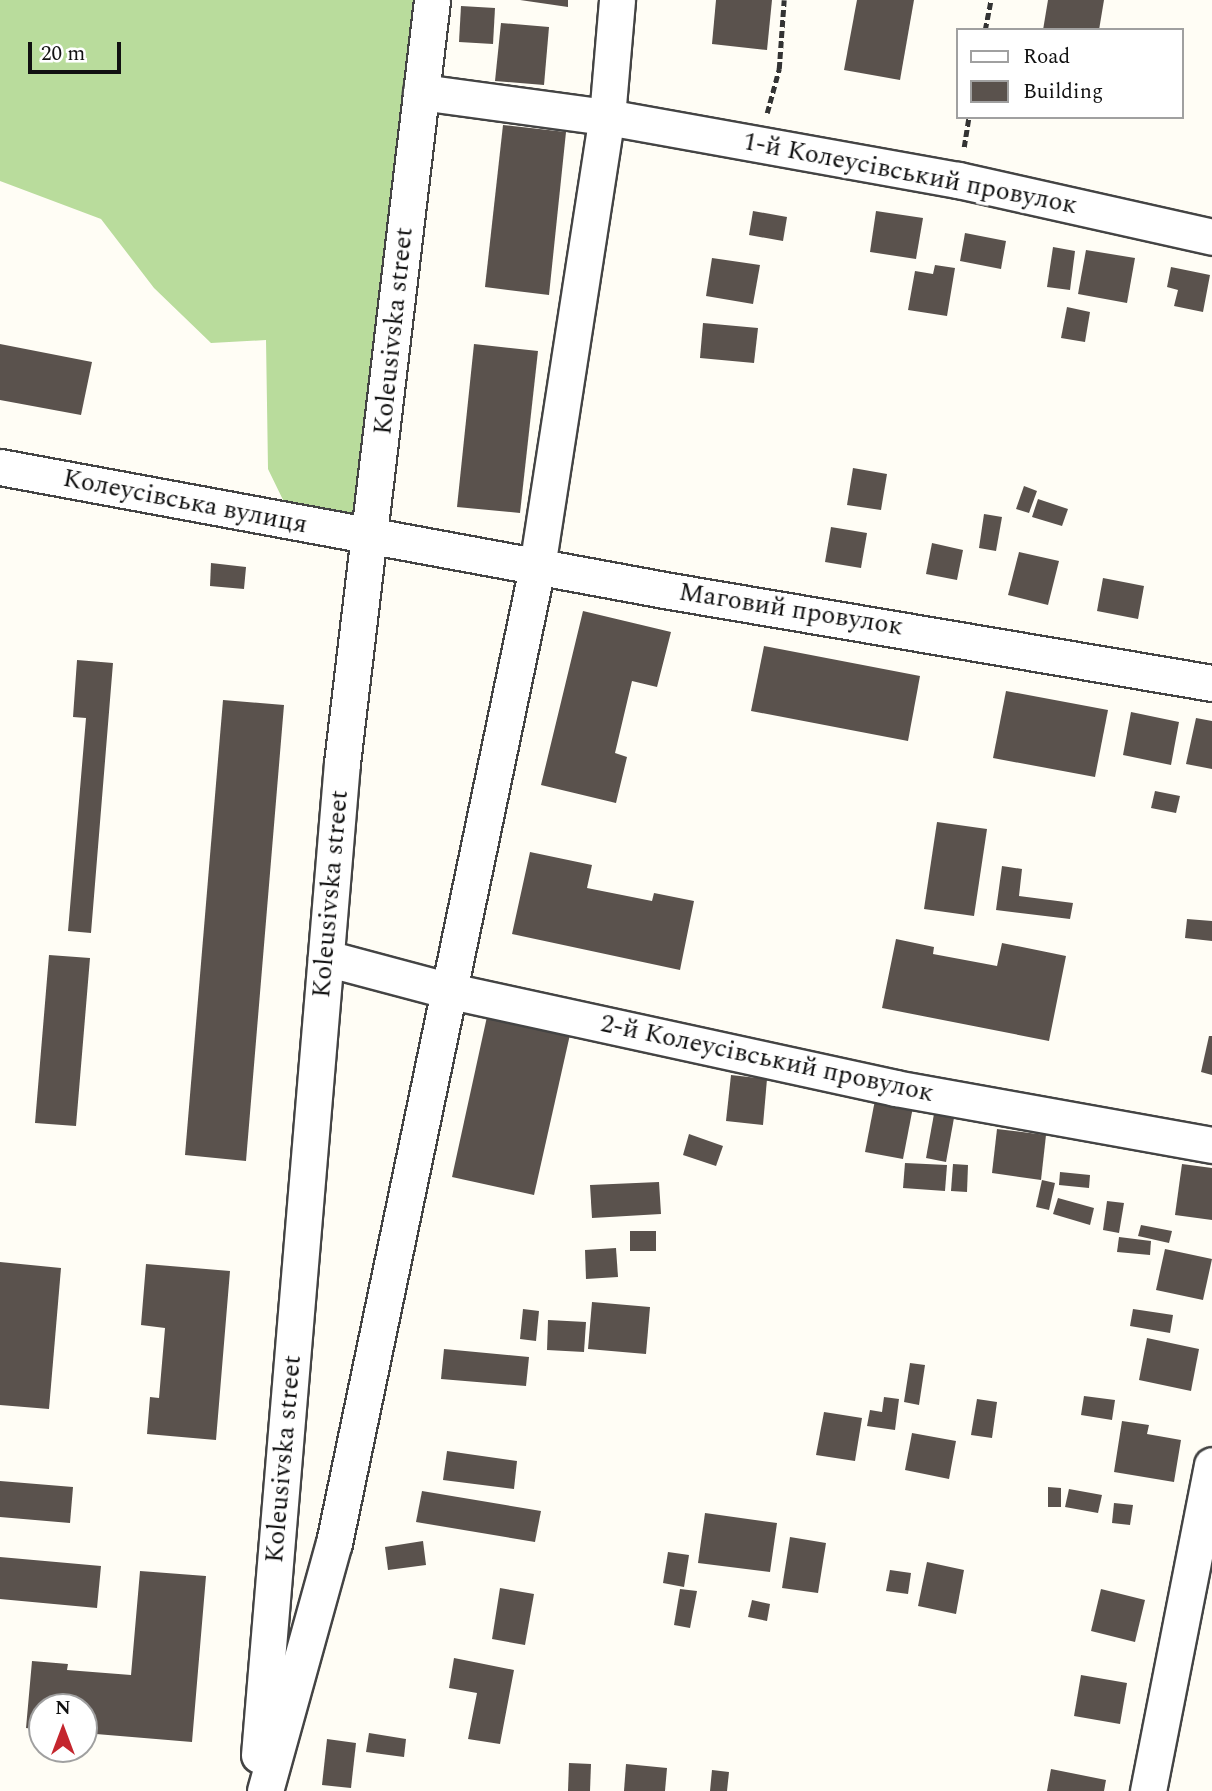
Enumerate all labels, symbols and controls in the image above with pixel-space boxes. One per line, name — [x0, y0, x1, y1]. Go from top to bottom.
scale bar — [32, 28, 124, 72]
legend — [956, 28, 1184, 119]
text: 20 m — [41, 38, 85, 70]
text: Road — [1023, 41, 1070, 73]
text: Building — [1023, 76, 1103, 108]
street label: 1-й Колеусівський провулок — [740, 126, 1080, 222]
street label: Koleusivska street — [368, 226, 420, 436]
street label: Колеусівська вулиця — [60, 463, 310, 541]
street label: Маговий провулок — [677, 577, 905, 643]
street label: Koleusivska street — [306, 789, 356, 999]
street label: 2-й Колеусівський провулок — [598, 1008, 936, 1110]
street label: Koleusivska street — [259, 1354, 309, 1564]
north arrow — [28, 1693, 98, 1763]
text: N — [55, 1694, 71, 1723]

